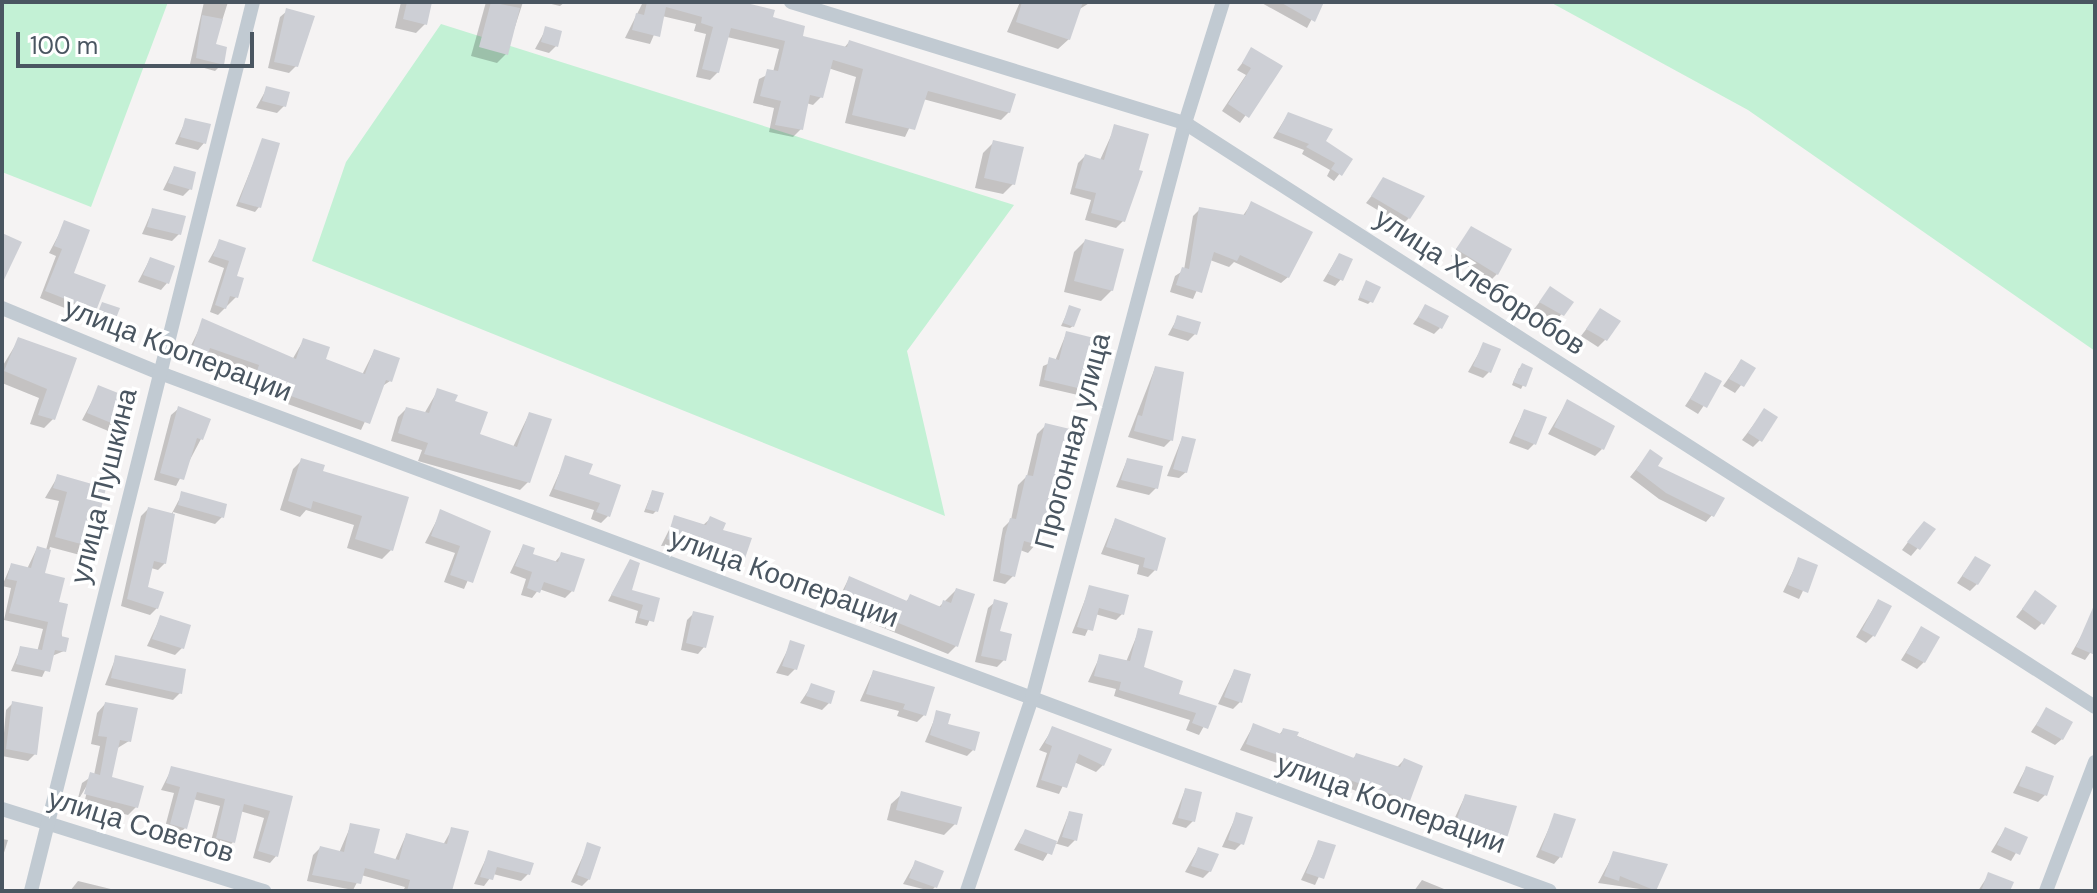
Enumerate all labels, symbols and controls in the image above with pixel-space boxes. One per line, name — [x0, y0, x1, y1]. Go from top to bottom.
scale bar — [20, 16, 258, 66]
text: 100 m — [30, 30, 98, 61]
street label: улица Хлеборобов — [1369, 201, 1591, 363]
street label: улица Кооперации — [59, 291, 297, 409]
street label: Прогонная улица — [1028, 329, 1118, 553]
street label: улица Пушкина — [64, 385, 144, 587]
street label: улица Кооперации — [665, 521, 903, 635]
street label: улица Кооперации — [1272, 747, 1510, 861]
street label: улица Советов — [44, 782, 238, 870]

